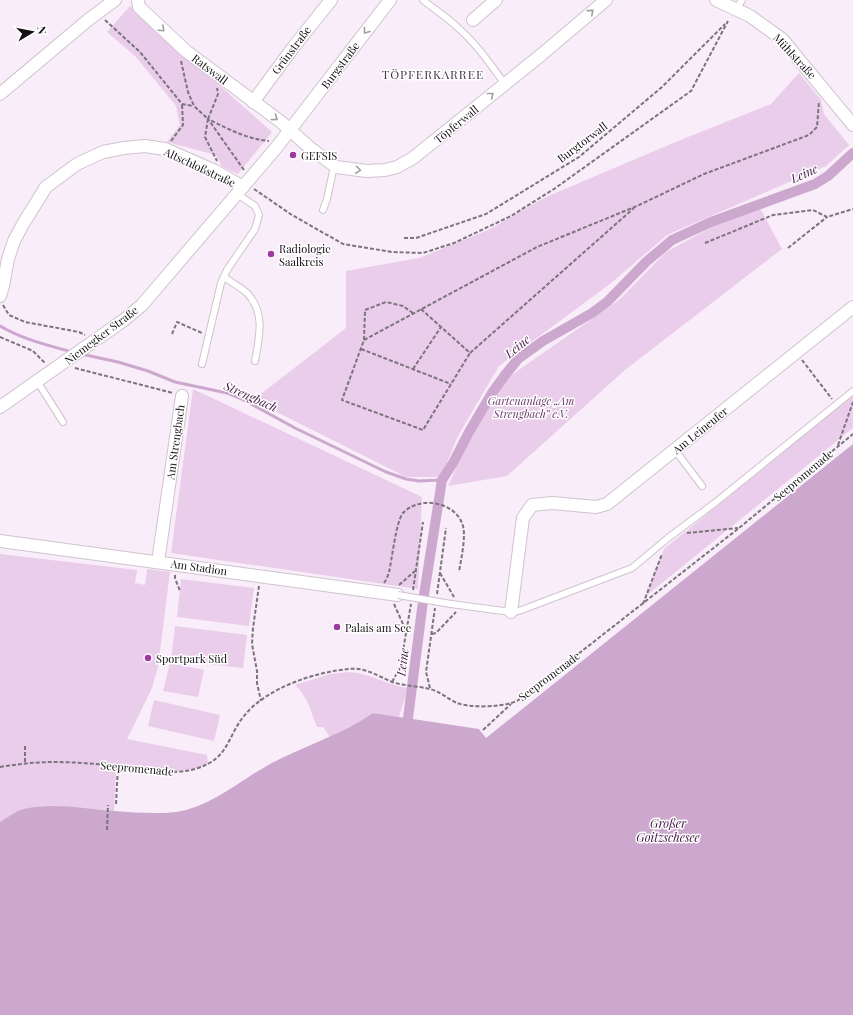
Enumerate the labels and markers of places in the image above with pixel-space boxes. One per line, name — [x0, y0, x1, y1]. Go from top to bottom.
place label: GEFSIS — [301, 148, 337, 163]
marker: GEFSIS — [288, 150, 298, 160]
place label: Radiologie Saalkreis — [279, 241, 331, 269]
marker: Radiologie Saalkreis — [266, 249, 276, 259]
place label: Palais am See — [345, 620, 412, 635]
marker: Palais am See — [332, 622, 342, 632]
place label: Sportpark Süd — [156, 651, 228, 666]
marker: Sportpark Süd — [143, 653, 153, 663]

